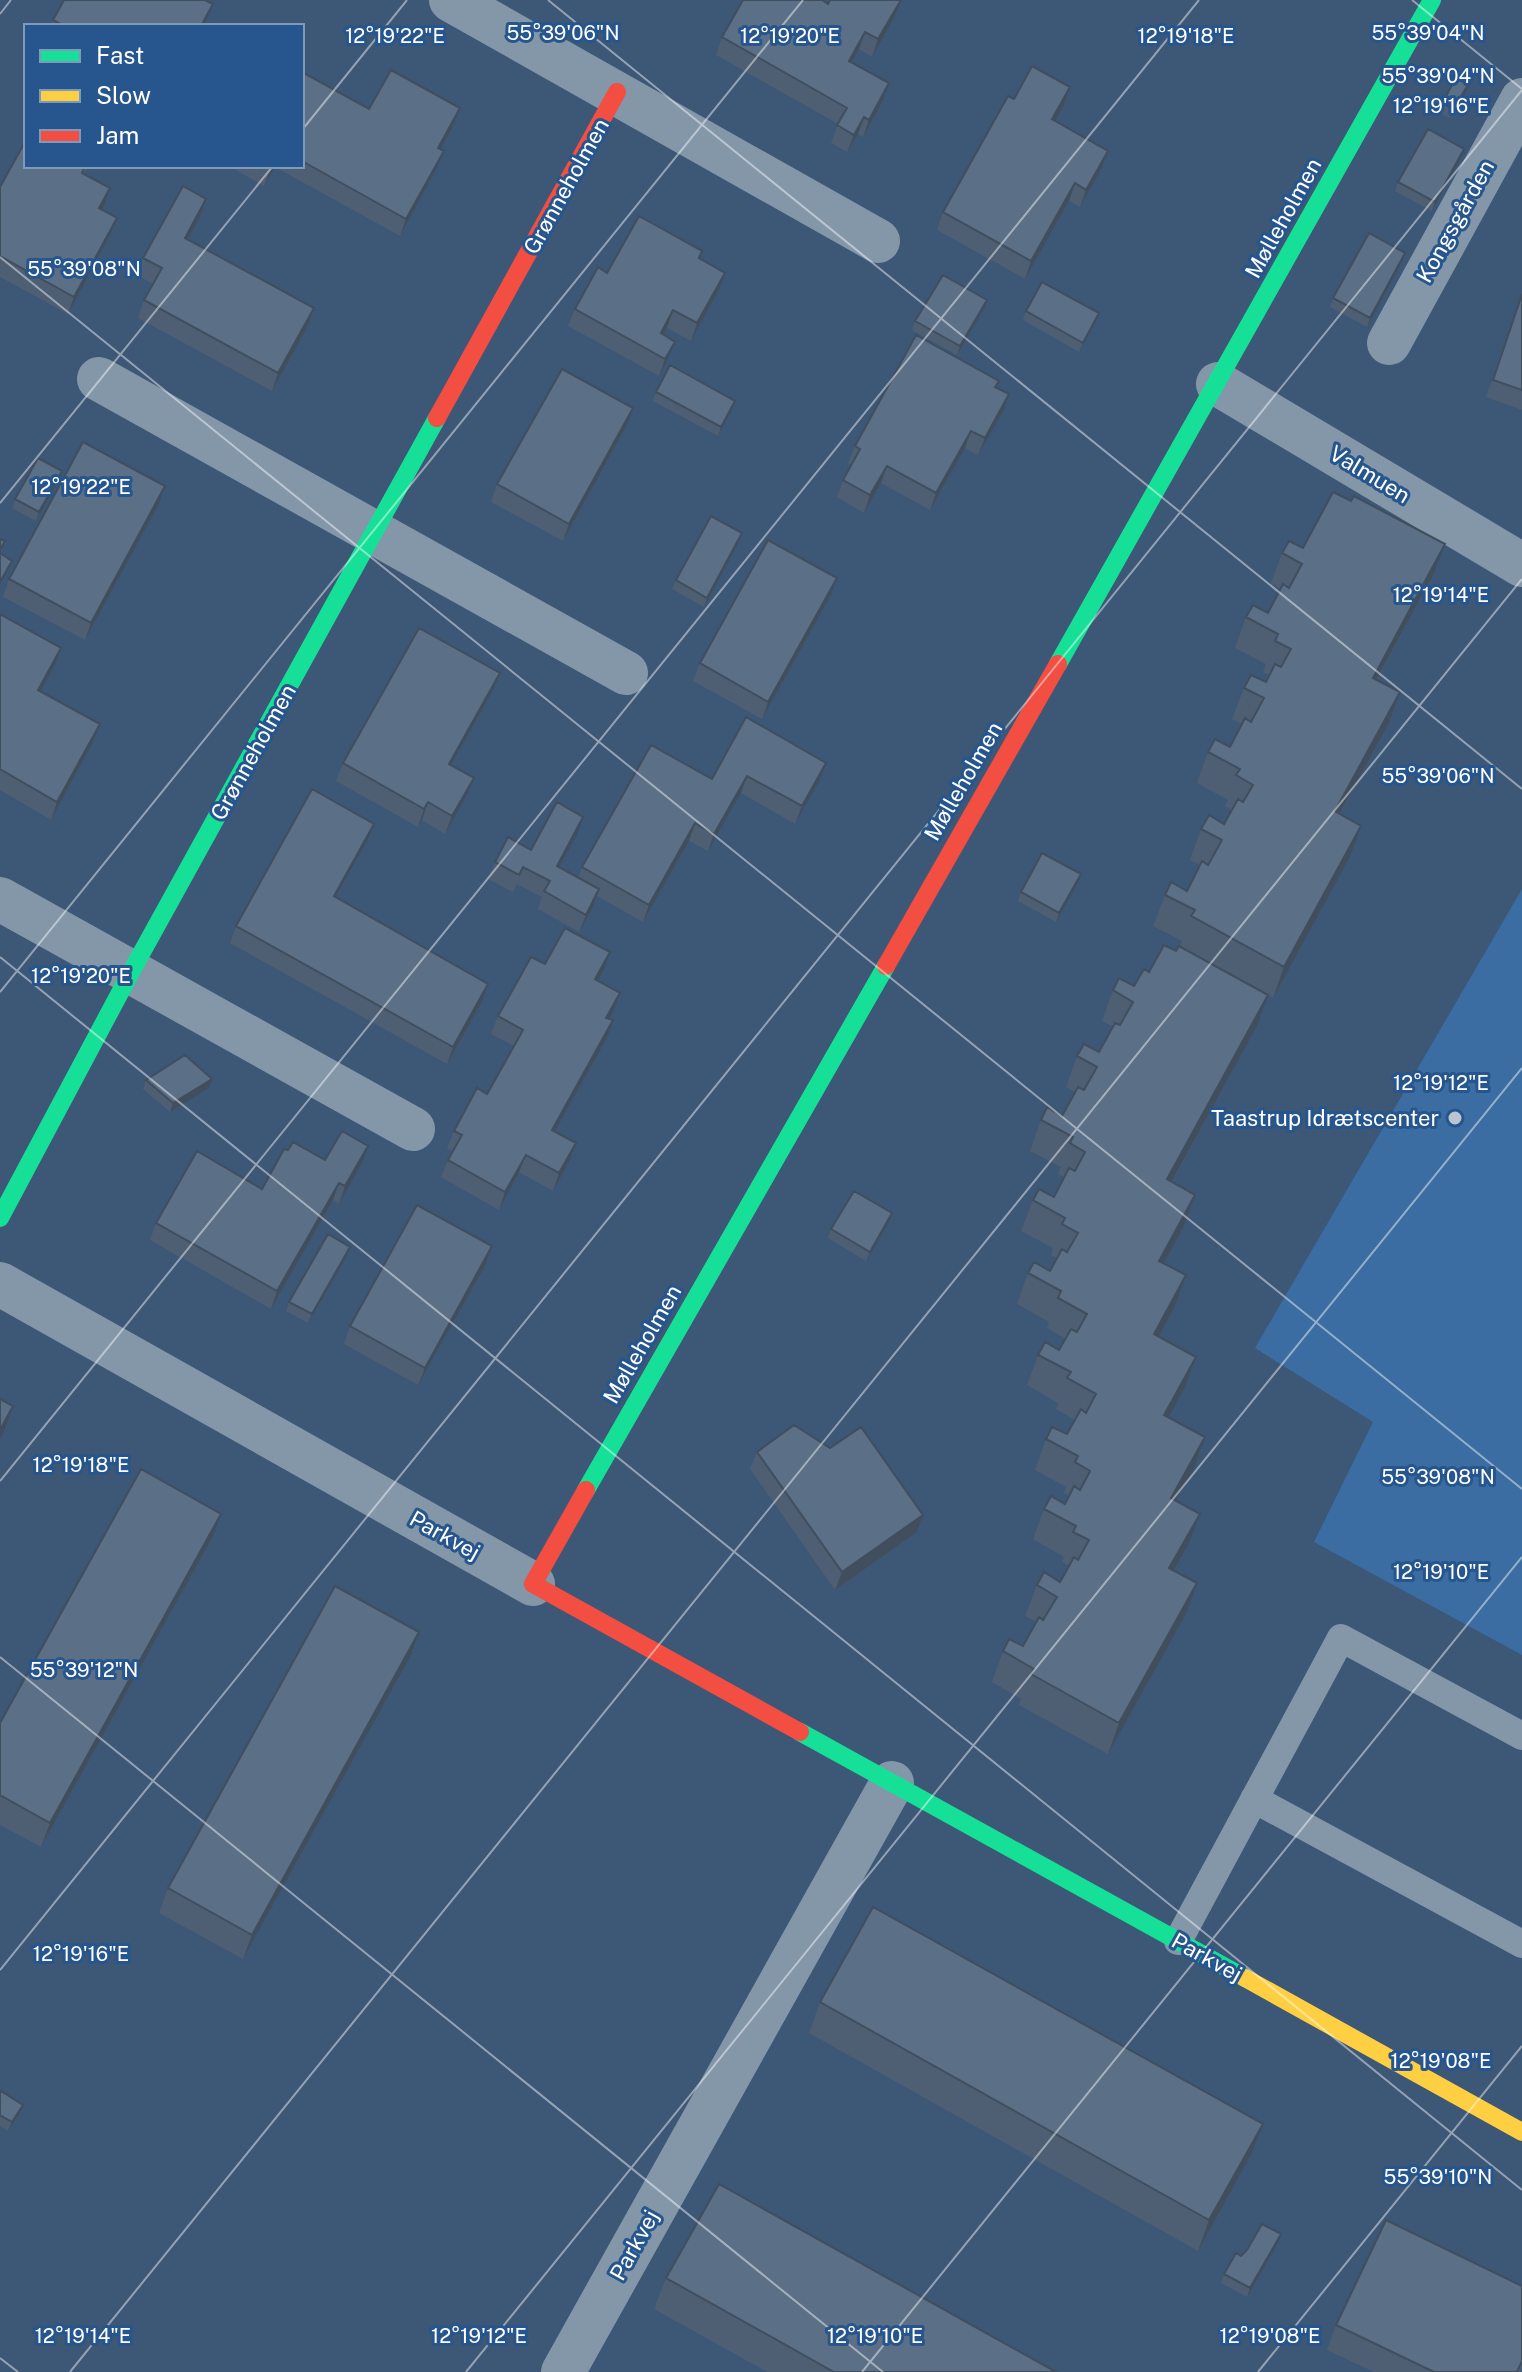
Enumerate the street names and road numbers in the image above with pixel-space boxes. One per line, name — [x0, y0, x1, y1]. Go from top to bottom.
street label: Grønneholmen — [518, 114, 614, 258]
street label: Mølleholmen — [1239, 154, 1327, 282]
street label: Kongsgården — [1411, 155, 1499, 287]
street label: Valmuen — [1325, 440, 1415, 508]
street label: Grønneholmen — [205, 680, 301, 824]
street label: Mølleholmen — [918, 717, 1008, 845]
street label: Mølleholmen — [597, 1280, 687, 1408]
street label: Parkvej — [405, 1505, 485, 1565]
street label: Parkvej — [1167, 1927, 1247, 1987]
street label: Parkvej — [604, 2205, 664, 2285]

